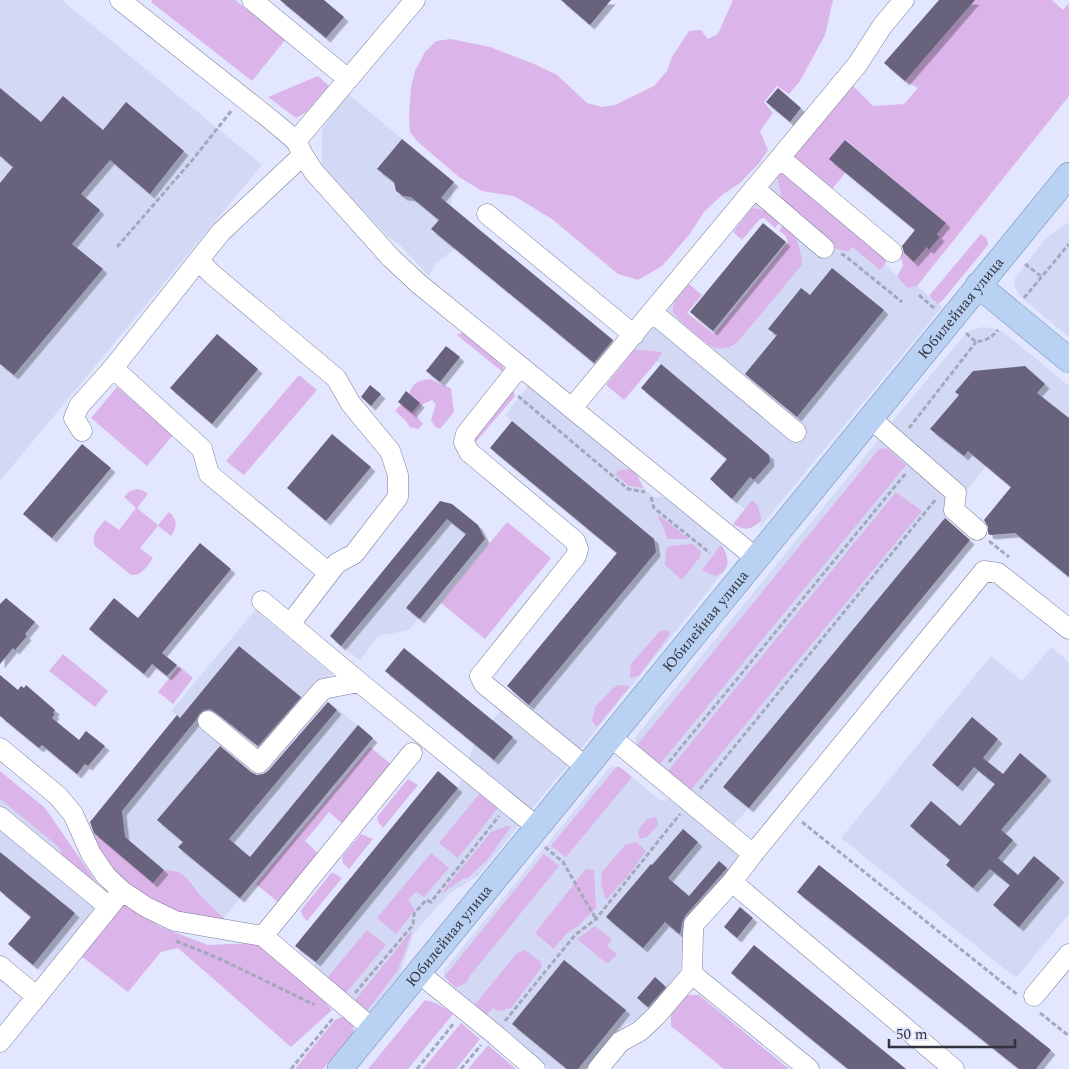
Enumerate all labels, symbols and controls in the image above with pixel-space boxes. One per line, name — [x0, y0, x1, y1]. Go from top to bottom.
street label: Юбилейная улица — [912, 251, 1010, 364]
street label: Юбилейная улица — [657, 564, 754, 677]
street label: Юбилейная улица — [400, 879, 498, 992]
scale bar — [889, 1016, 1015, 1048]
text: 50 m — [896, 1023, 928, 1046]

